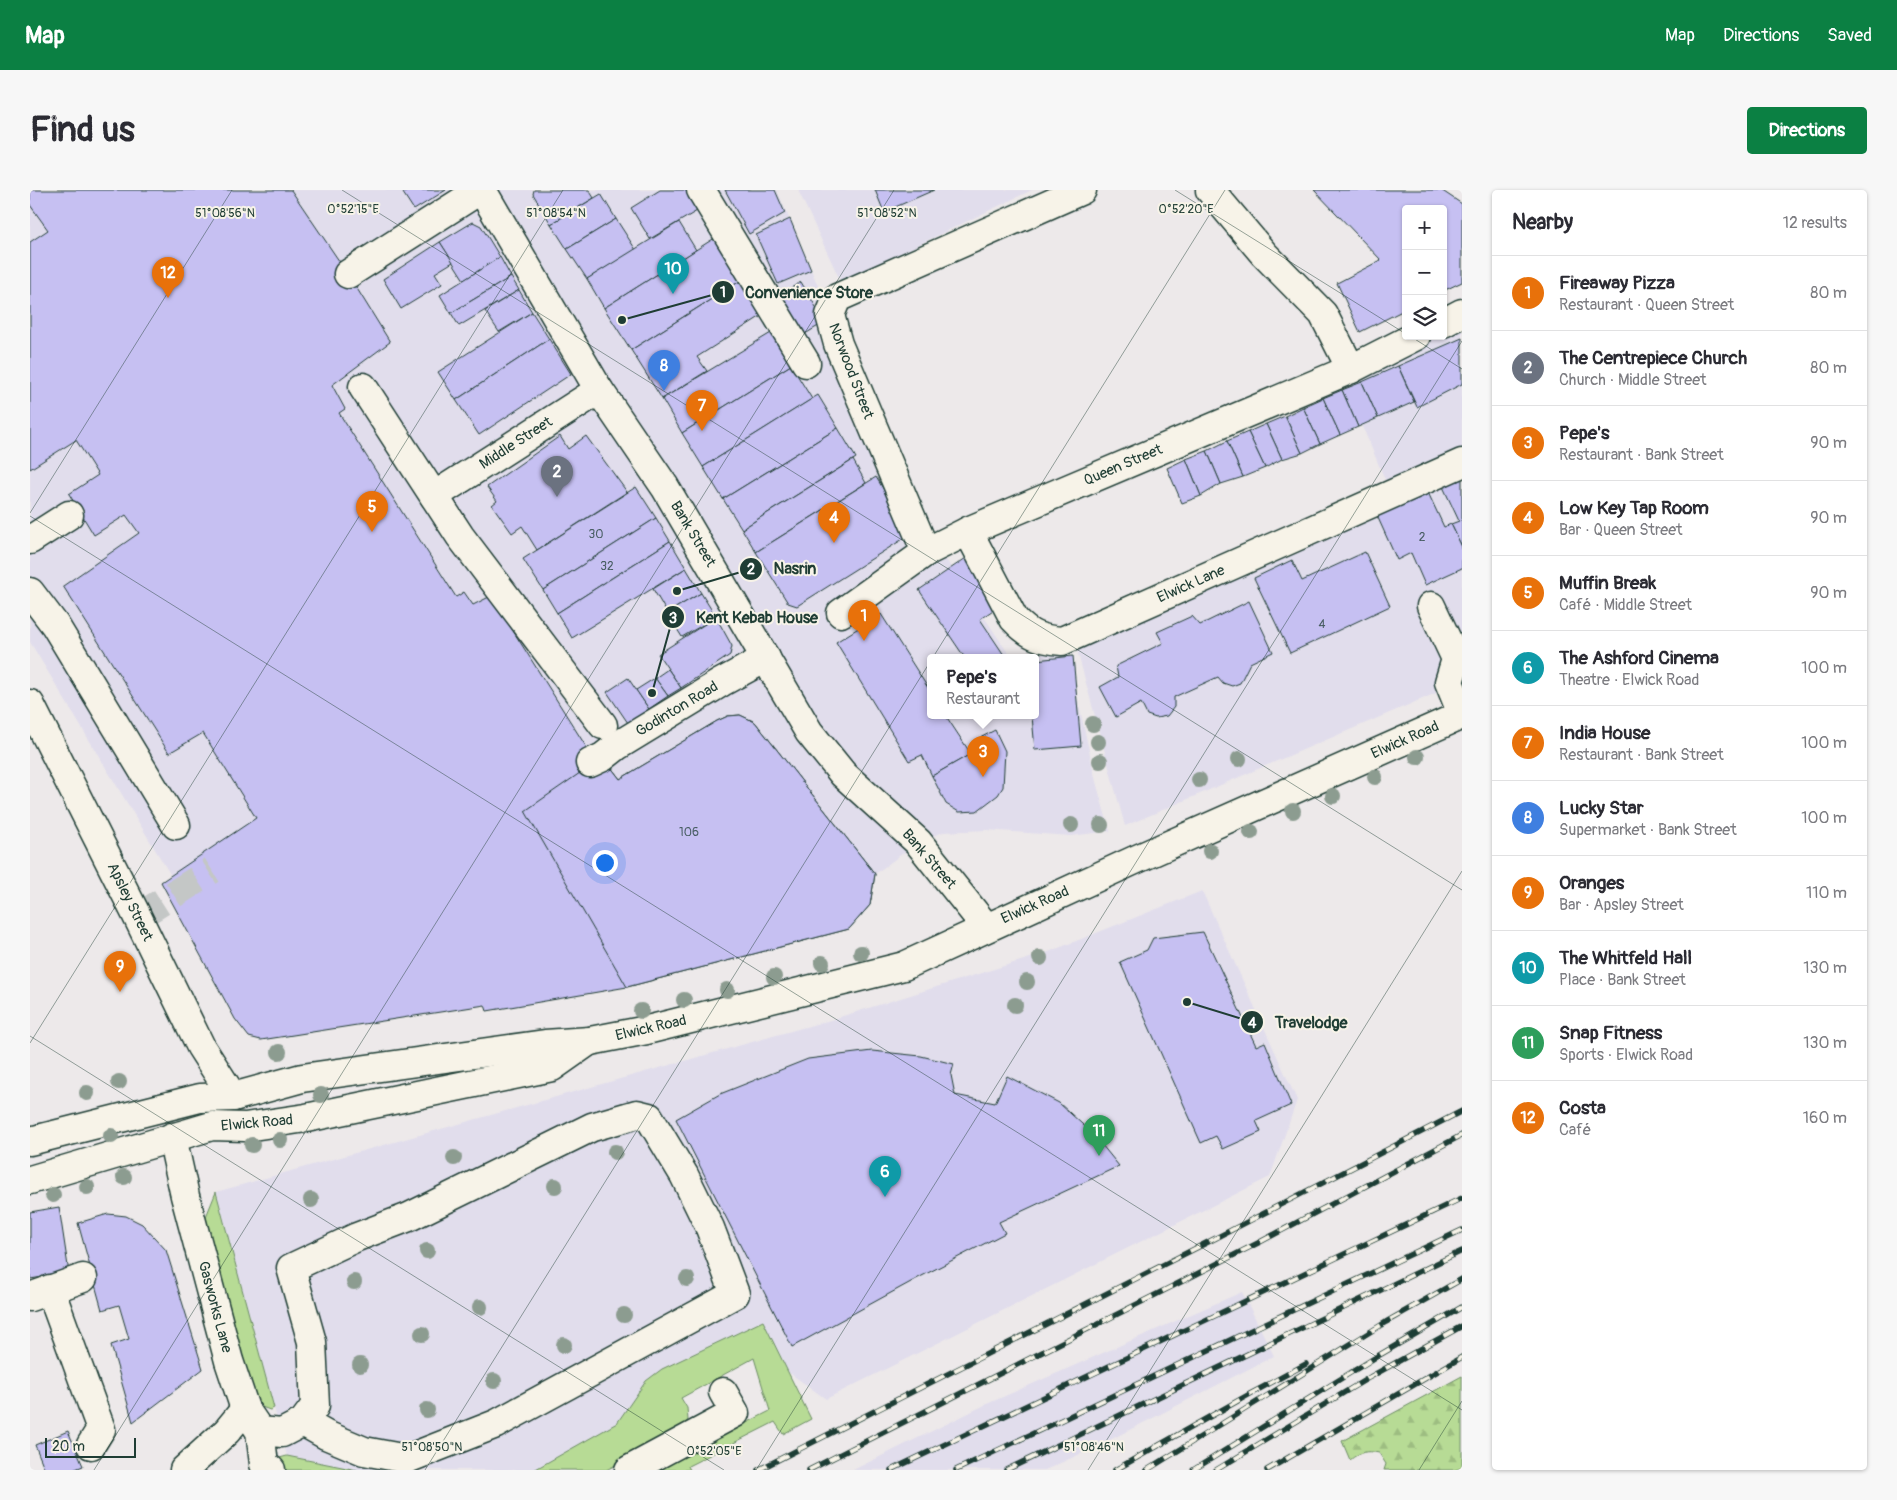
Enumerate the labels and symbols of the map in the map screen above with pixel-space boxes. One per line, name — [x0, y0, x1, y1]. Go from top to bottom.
text: 0°52'15"E — [327, 202, 379, 217]
text: 0°52'20"E — [1158, 202, 1214, 217]
text: 51°08'56"N — [195, 206, 255, 221]
text: 51°08'54"N — [526, 206, 586, 221]
text: 51°08'52"N — [857, 206, 917, 221]
pin: 10 — [657, 253, 689, 294]
pin: 12 — [152, 257, 184, 298]
callout: Convenience Store — [710, 277, 883, 308]
text: 1 — [720, 283, 726, 302]
text: Convenience Store — [745, 283, 874, 303]
street label: Norwood Street — [824, 320, 878, 422]
pin: 8 — [648, 350, 680, 391]
pin: 7 — [686, 390, 718, 431]
street label: Middle Street — [476, 412, 557, 474]
street label: Queen Street — [1081, 440, 1166, 490]
pin: 2 — [541, 456, 573, 497]
pin: 5 — [356, 491, 388, 532]
street label: Bank Street — [666, 498, 721, 571]
pin: 4 — [818, 502, 850, 543]
house number: 30 — [589, 527, 603, 542]
house number: 2 — [1419, 530, 1426, 545]
callout: Nasrin — [739, 553, 827, 584]
house number: 32 — [600, 559, 614, 574]
text: Nasrin — [774, 559, 816, 579]
text: 2 — [747, 560, 755, 579]
street label: Elwick Lane — [1154, 560, 1228, 607]
pin: 1 — [848, 600, 880, 641]
callout: Kent Kebab House — [661, 602, 828, 633]
text: Kent Kebab House — [696, 608, 819, 628]
text: 3 — [669, 609, 677, 628]
house number: 4 — [1319, 617, 1326, 632]
street label: Godinton Road — [632, 677, 722, 741]
street label: Elwick Road — [1368, 717, 1442, 763]
pin: 3 — [967, 736, 999, 777]
house number: 106 — [679, 825, 699, 840]
street label: Bank Street — [898, 825, 961, 894]
your location — [592, 850, 618, 876]
street label: Apsley Street — [103, 860, 158, 945]
street label: Elwick Road — [998, 882, 1072, 928]
pin: 9 — [104, 951, 136, 992]
callout: Travelodge — [1240, 1007, 1357, 1038]
street label: Elwick Road — [614, 1011, 688, 1045]
text: Travelodge — [1274, 1013, 1348, 1033]
text: 4 — [1248, 1014, 1257, 1033]
street label: Elwick Road — [220, 1110, 294, 1136]
pin: 11 — [1083, 1115, 1115, 1156]
pin: 6 — [869, 1156, 901, 1197]
street label: Gasworks Lane — [194, 1259, 237, 1356]
scale bar — [45, 1435, 136, 1458]
text: 51°08'50"N — [402, 1440, 462, 1455]
text: 51°08'46"N — [1064, 1440, 1124, 1455]
text: 0°52'05"E — [687, 1444, 741, 1459]

